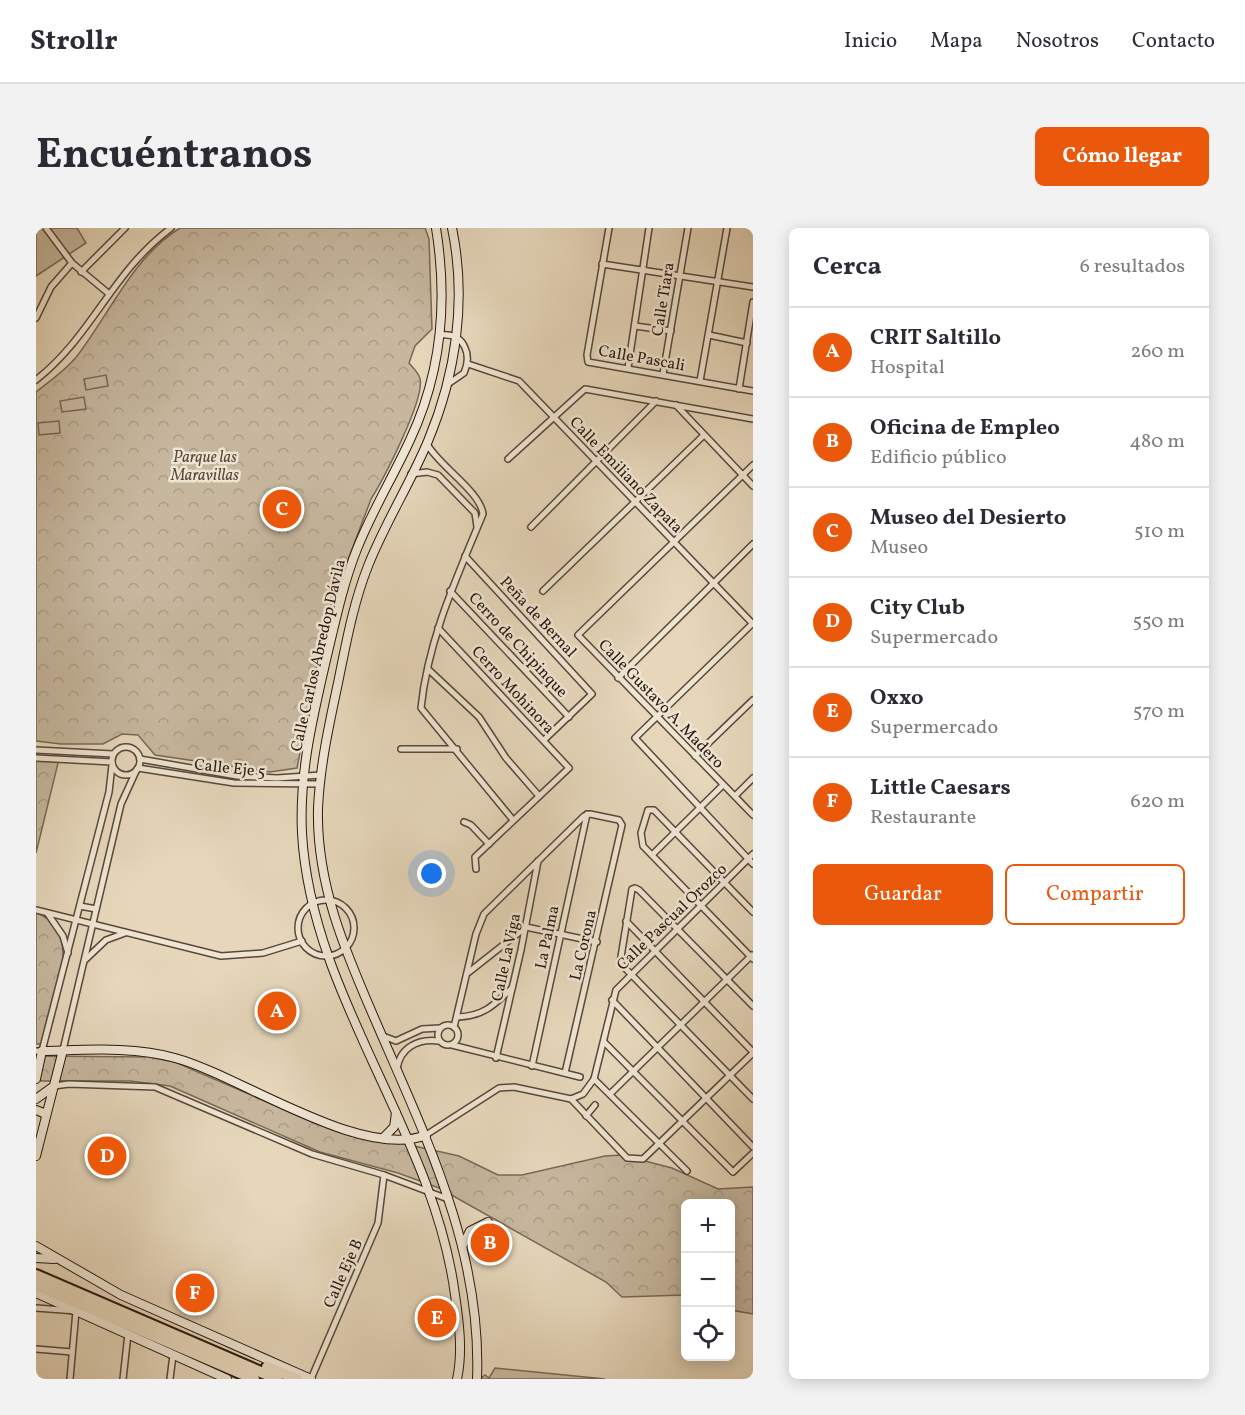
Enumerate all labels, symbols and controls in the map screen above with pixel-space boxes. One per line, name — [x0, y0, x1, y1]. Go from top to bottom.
text: Strollr — [30, 22, 118, 61]
text: Inicio — [844, 27, 897, 56]
text: Mapa — [930, 27, 983, 56]
text: Nosotros — [1016, 27, 1099, 56]
text: Contacto — [1132, 27, 1215, 56]
text: Encuéntranos — [36, 127, 312, 186]
button: Cómo llegar — [1035, 127, 1209, 186]
text: Cerca — [813, 249, 882, 285]
text: 6 resultados — [1080, 253, 1185, 281]
street label: Calle Tiara — [647, 261, 681, 338]
text: CRIT Saltillo — [870, 323, 1001, 354]
text: A — [825, 338, 840, 366]
text: 260 m — [1130, 338, 1185, 366]
street label: Calle Pascali — [597, 341, 687, 377]
text: Hospital — [870, 354, 945, 382]
street label: Calle Emiliano Zapata — [564, 412, 687, 539]
text: Oficina de Empleo — [870, 413, 1060, 444]
text: B — [826, 428, 839, 456]
text: 480 m — [1130, 428, 1185, 456]
text: Edificio público — [870, 444, 1007, 472]
park label: Parque las Maravillas — [170, 447, 239, 487]
pin: C — [262, 486, 302, 532]
text: Museo del Desierto — [870, 503, 1066, 534]
text: C — [826, 518, 839, 546]
text: 510 m — [1134, 518, 1185, 546]
text: Museo — [870, 534, 928, 562]
street label: Calle Carlos Abredop Dávila — [286, 557, 352, 754]
street label: Peña de Bernal — [494, 572, 581, 663]
street label: Cerro de Chipinque — [463, 588, 572, 703]
text: City Club — [870, 593, 965, 624]
text: D — [825, 608, 840, 636]
text: 550 m — [1132, 608, 1185, 636]
text: Supermercado — [870, 624, 998, 652]
street label: Calle Gustavo A. Madero — [593, 635, 728, 774]
street label: Cerro Mohinora — [466, 641, 559, 739]
text: Oxxo — [870, 683, 923, 714]
text: E — [826, 698, 839, 726]
text: 570 m — [1133, 698, 1185, 726]
text: Supermercado — [870, 714, 998, 742]
street label: Calle Eje 5 — [193, 754, 266, 784]
text: Little Caesars — [870, 773, 1011, 804]
text: F — [827, 788, 838, 816]
text: 620 m — [1131, 788, 1185, 816]
text: Restaurante — [870, 804, 976, 832]
your location — [417, 859, 446, 888]
street label: Calle Pascual Orozco — [612, 859, 732, 976]
button: Guardar — [813, 864, 993, 925]
button: Compartir — [1005, 864, 1185, 925]
street label: La Palma — [531, 904, 565, 971]
street label: La Corona — [565, 908, 603, 983]
street label: Calle La Viga — [487, 911, 527, 1004]
pin: A — [258, 988, 296, 1034]
pin: D — [88, 1134, 126, 1178]
map controls — [681, 1199, 735, 1361]
button: + — [681, 1199, 735, 1253]
pin: B — [470, 1220, 510, 1266]
street label: Calle Eje B — [319, 1236, 369, 1312]
button: − — [681, 1253, 735, 1307]
pin: F — [176, 1270, 214, 1316]
pin: E — [418, 1296, 456, 1340]
button: locate — [681, 1307, 735, 1361]

